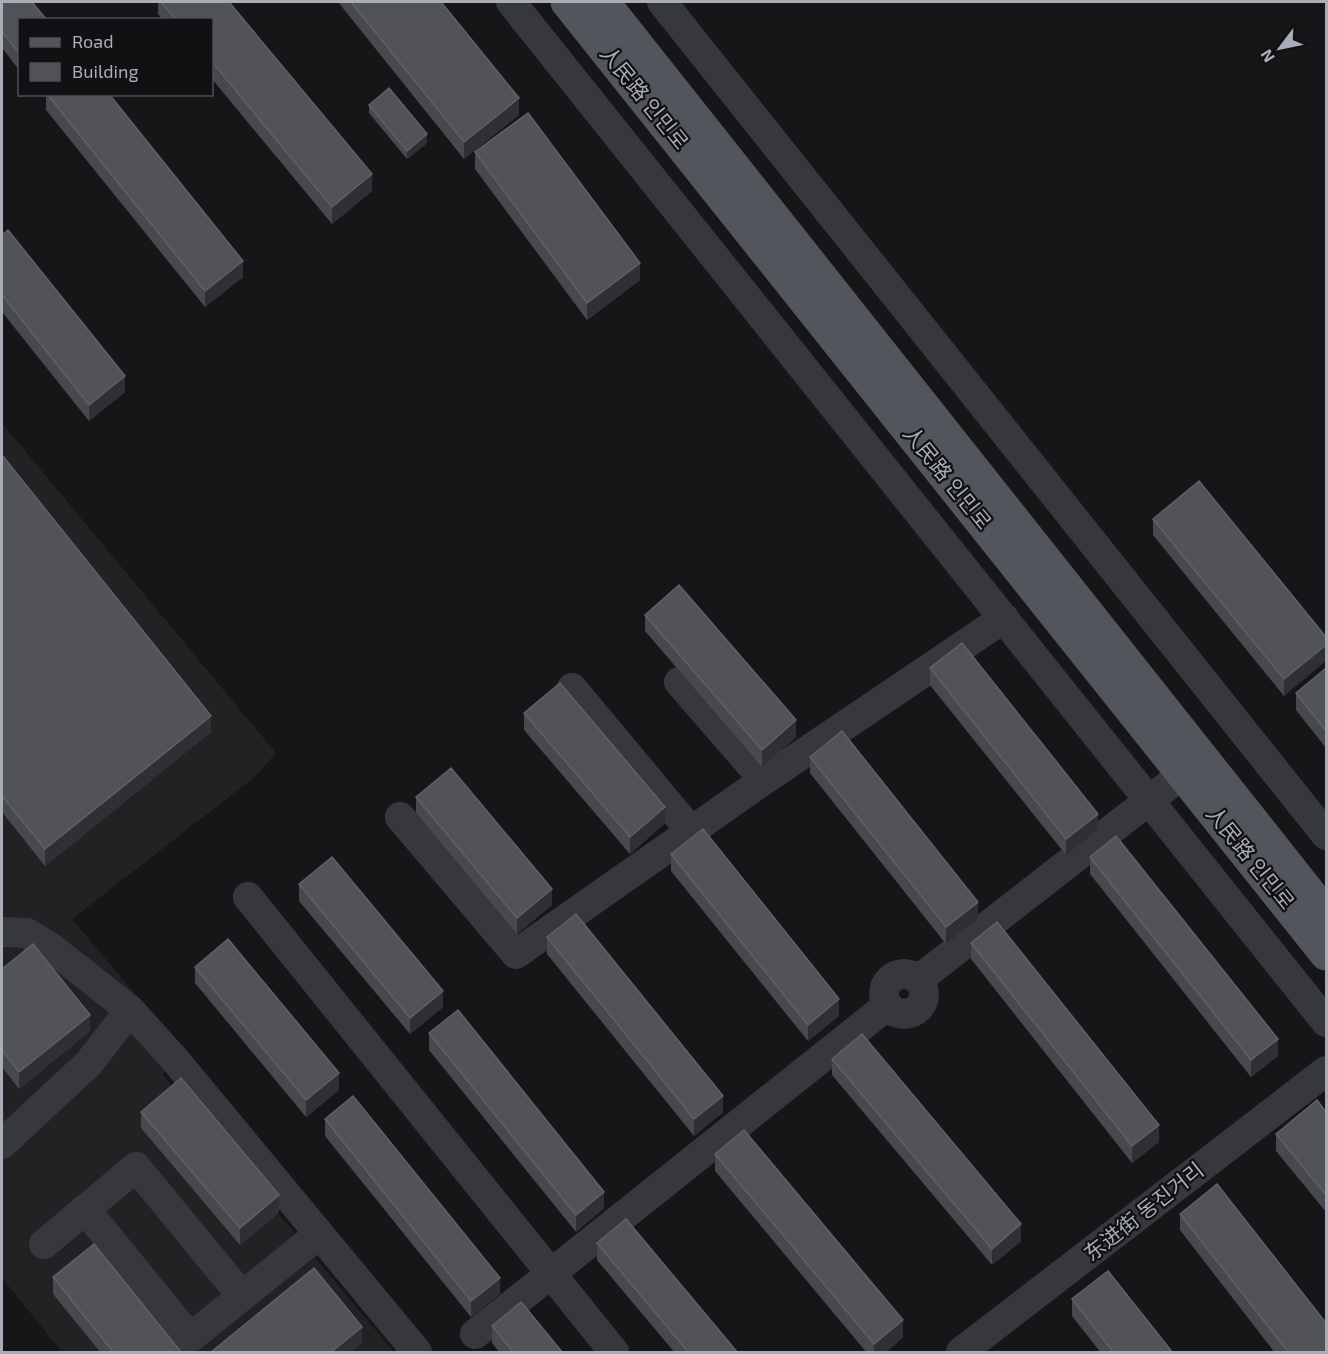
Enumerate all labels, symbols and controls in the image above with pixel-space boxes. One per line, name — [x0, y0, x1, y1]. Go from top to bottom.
legend — [18, 18, 213, 96]
north arrow — [1250, 18, 1310, 78]
text: Road — [72, 30, 113, 52]
street label: 人民路 인민로 — [596, 40, 694, 154]
text: N — [1256, 46, 1278, 66]
text: Building — [72, 60, 139, 82]
street label: 人民路 인민로 — [899, 420, 997, 534]
street label: 人民路 인민로 — [1202, 800, 1300, 914]
street label: 东进街 동진거리 — [1078, 1156, 1208, 1265]

